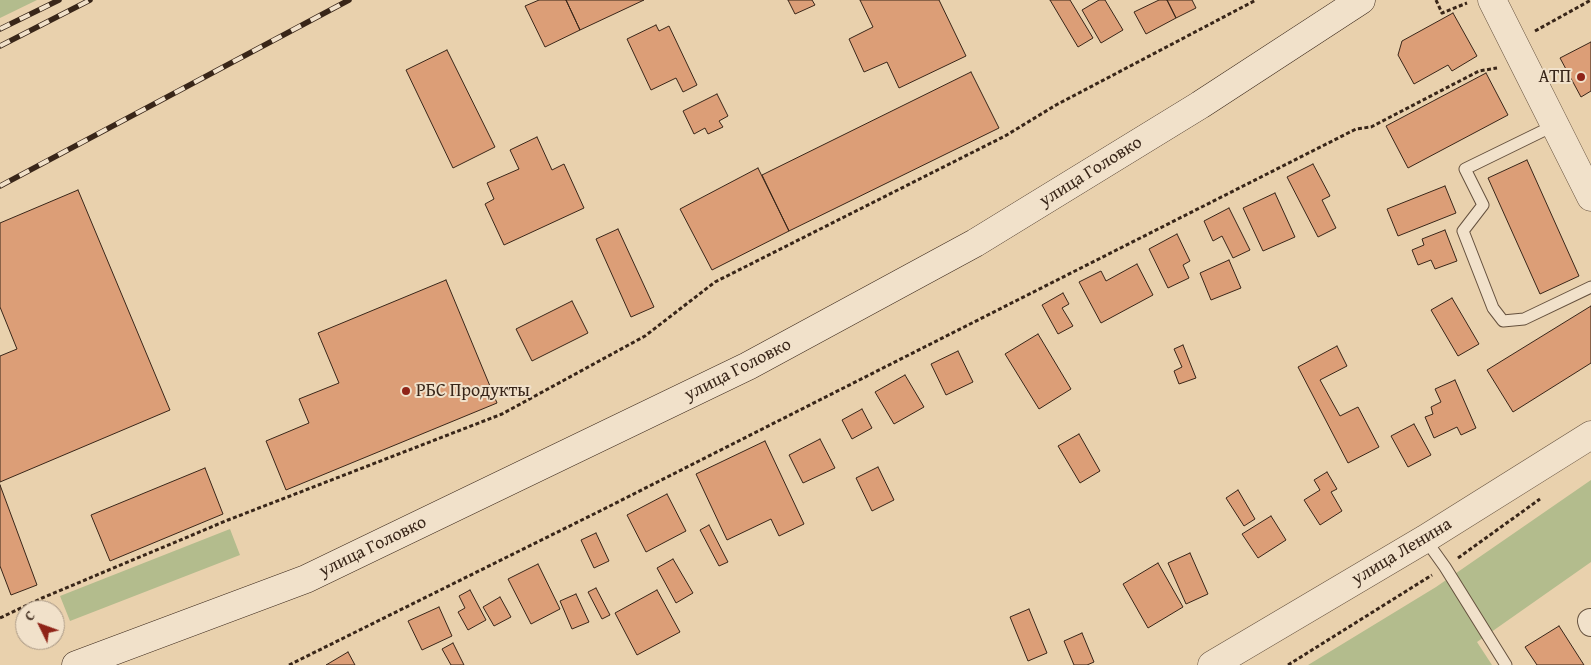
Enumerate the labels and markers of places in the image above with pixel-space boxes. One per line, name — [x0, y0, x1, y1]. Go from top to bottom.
place label: АТП — [1538, 66, 1571, 88]
marker: АТП — [1575, 71, 1587, 83]
place label: РБС Продукты — [416, 380, 530, 402]
marker: РБС Продукты — [400, 385, 412, 397]

